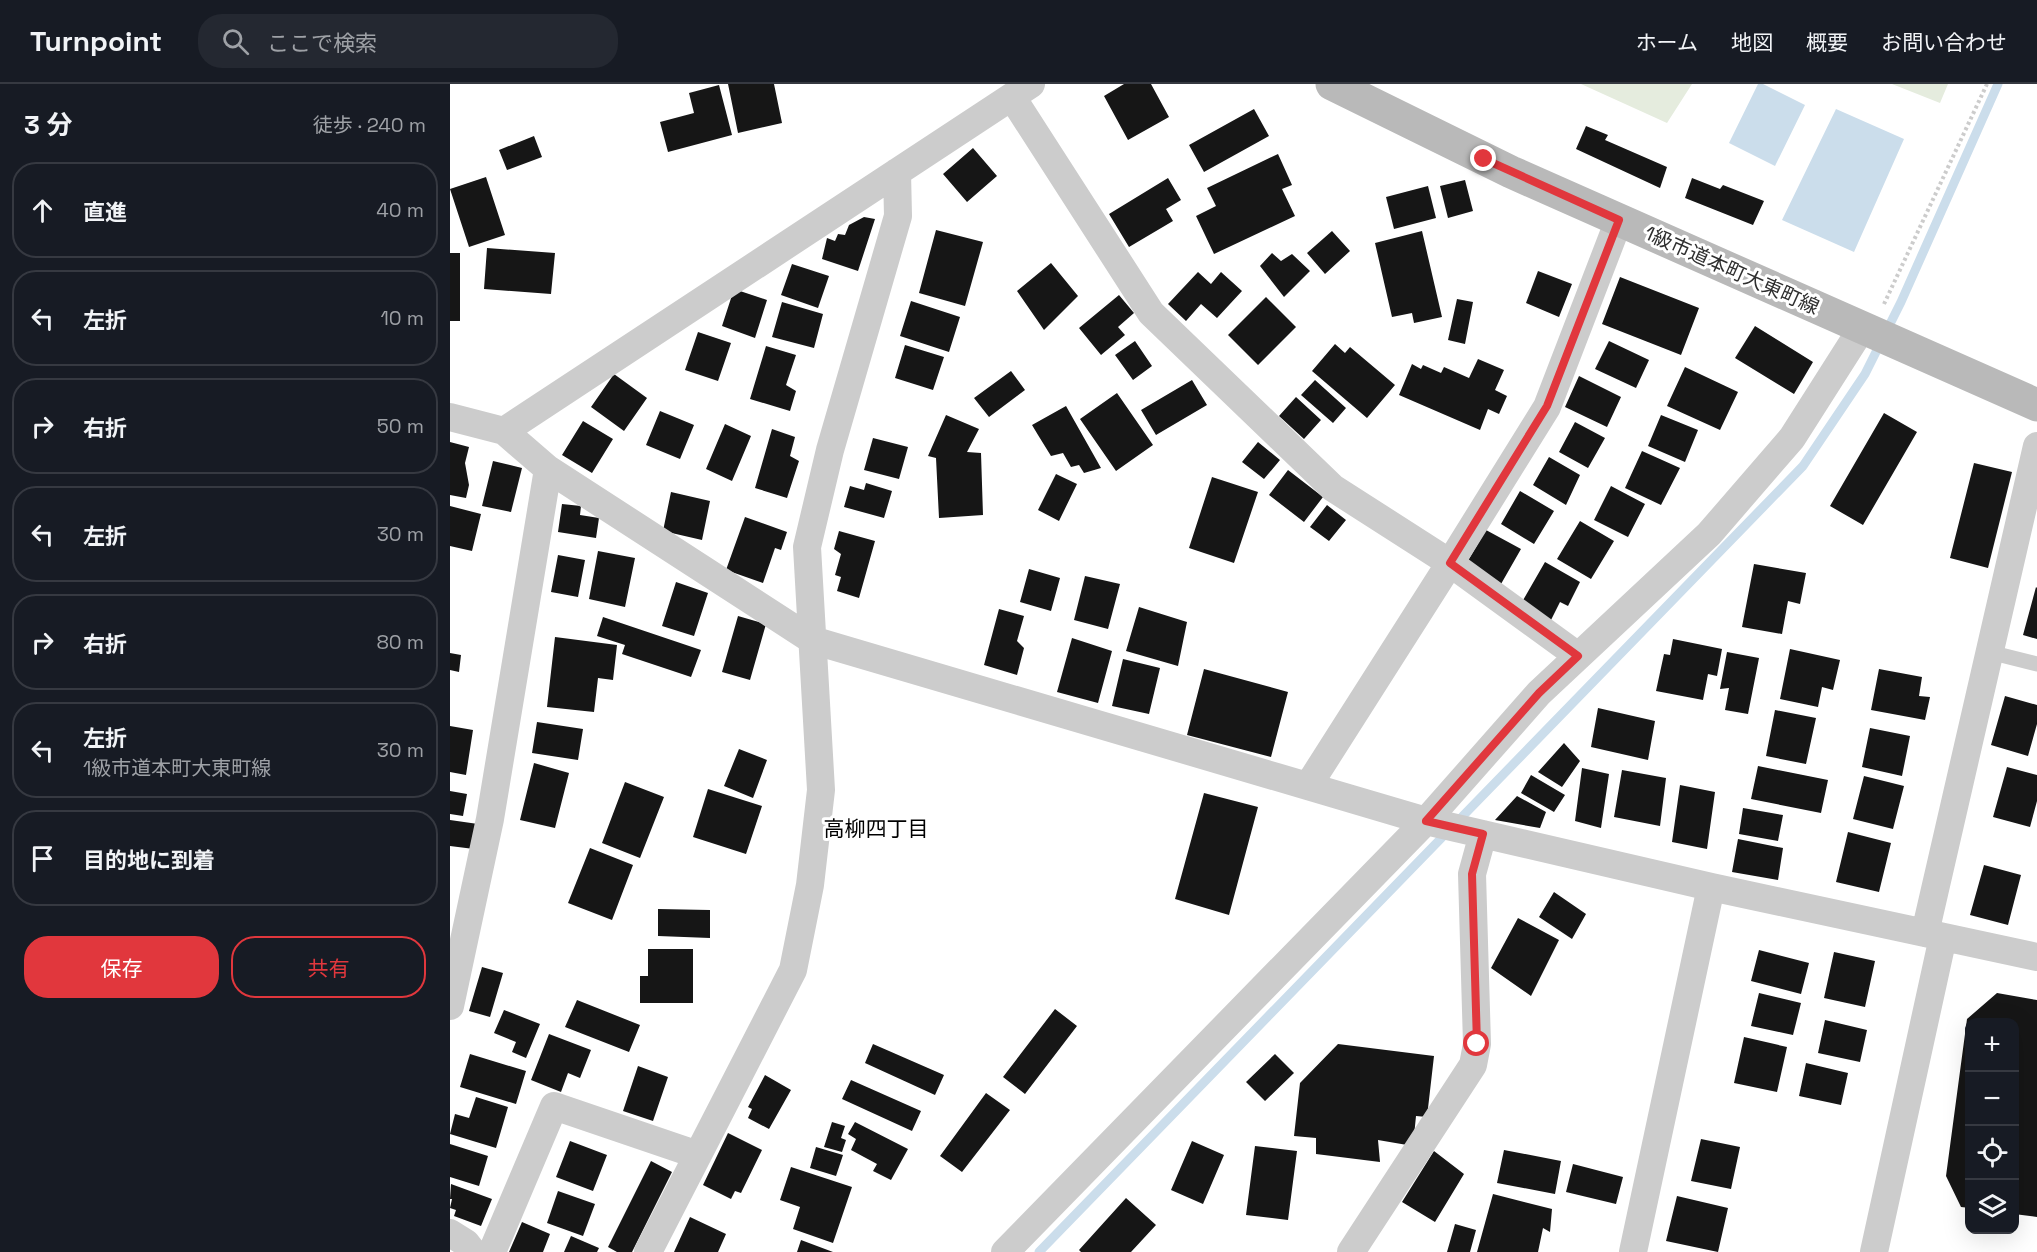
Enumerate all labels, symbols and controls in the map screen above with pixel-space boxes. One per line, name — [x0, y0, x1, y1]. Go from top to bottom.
search box — [198, 14, 618, 68]
text: Turnpoint — [30, 23, 162, 59]
icon: search — [219, 25, 252, 58]
text: ここで検索 — [267, 29, 377, 57]
text: ホーム — [1636, 29, 1698, 56]
text: 地図 — [1731, 29, 1773, 56]
text: 概要 — [1806, 29, 1848, 56]
text: お問い合わせ — [1881, 29, 2007, 56]
text: 3 分 — [24, 108, 72, 142]
text: 徒歩 · 240 m — [313, 112, 426, 138]
route end — [1470, 145, 1496, 171]
icon: ahead — [26, 194, 59, 227]
text: 40 m — [376, 197, 424, 223]
text: 直進 — [83, 198, 127, 226]
street label: 1級市道本町大東町線 — [1641, 220, 1823, 320]
icon: left — [26, 302, 59, 335]
text: 10 m — [380, 305, 424, 331]
text: 左折 — [83, 306, 127, 334]
icon: right — [26, 410, 59, 443]
text: 50 m — [377, 413, 424, 439]
text: 右折 — [83, 414, 127, 442]
icon: left — [26, 518, 59, 551]
text: 30 m — [377, 521, 424, 547]
text: 左折 — [83, 522, 127, 550]
icon: right — [26, 626, 59, 659]
text: 80 m — [376, 629, 424, 655]
text: 右折 — [83, 630, 127, 658]
text: 左折 — [83, 724, 127, 752]
icon: left — [26, 734, 59, 767]
text: 30 m — [377, 737, 424, 763]
text: 1級市道本町大東町線 — [83, 755, 271, 781]
district label: 高柳四丁目 — [824, 815, 929, 842]
icon: arrive — [26, 842, 59, 875]
text: 目的地に到着 — [83, 846, 215, 874]
button: 保存 — [24, 936, 219, 998]
button: 共有 — [231, 936, 426, 998]
map controls — [1965, 1018, 2019, 1234]
button: + — [1965, 1018, 2019, 1072]
route start — [1463, 1030, 1489, 1056]
button: − — [1965, 1072, 2019, 1126]
button: locate — [1965, 1126, 2019, 1180]
button: layers — [1965, 1180, 2019, 1234]

